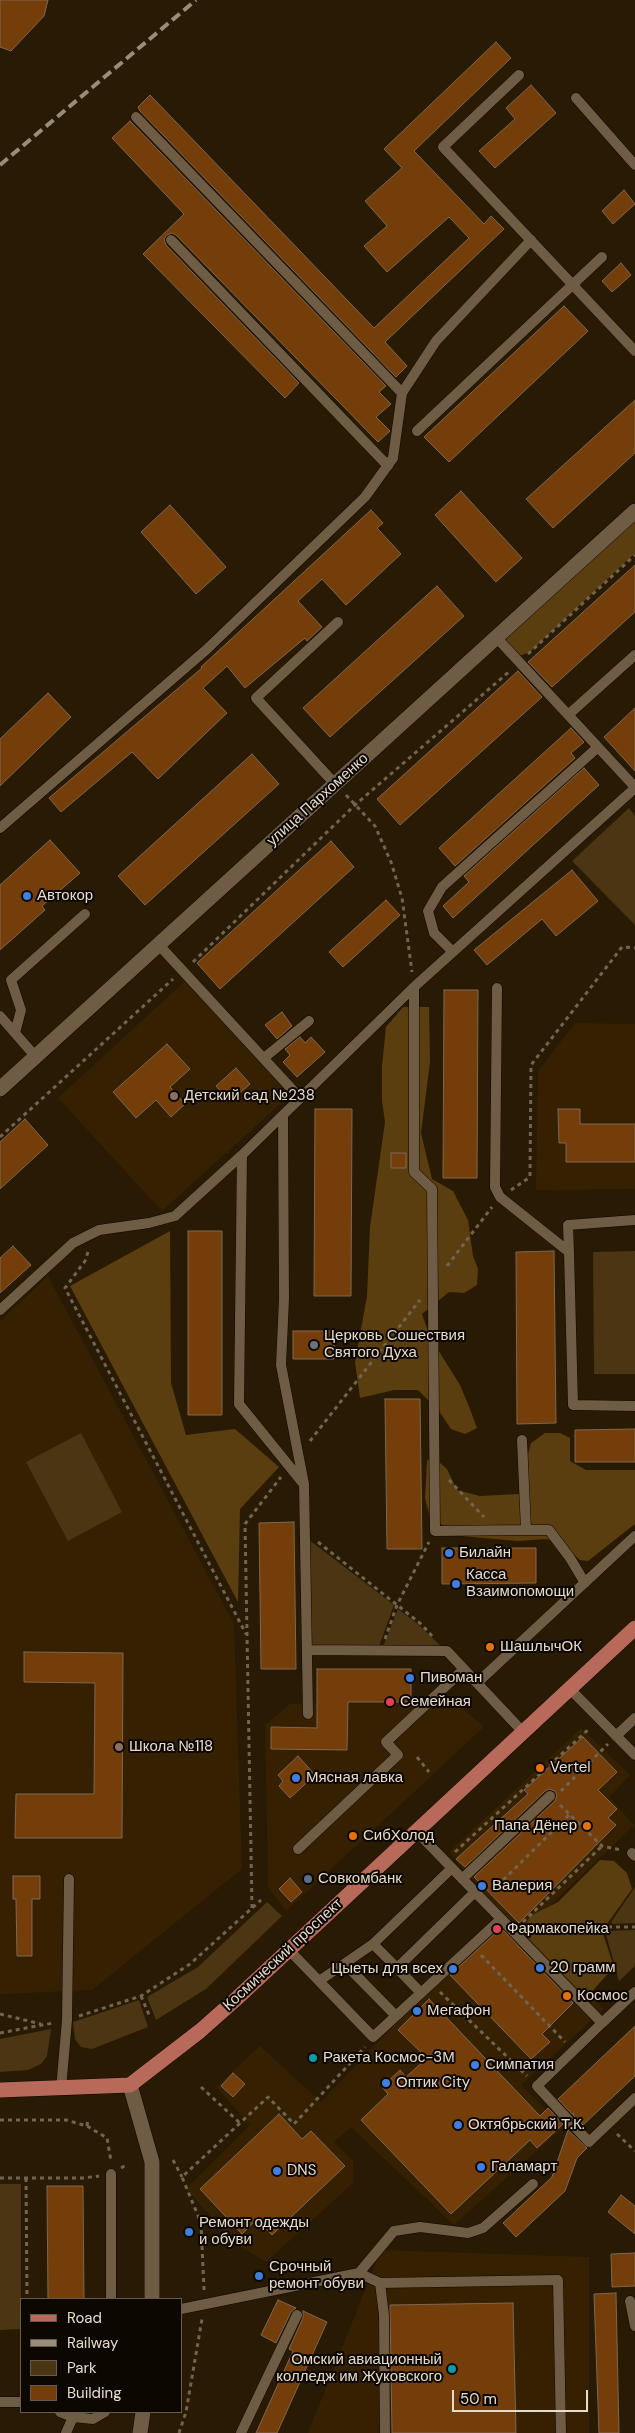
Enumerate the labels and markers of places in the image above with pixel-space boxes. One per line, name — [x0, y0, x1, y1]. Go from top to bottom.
place label: Автокор — [37, 887, 93, 905]
marker: Автокор — [21, 890, 33, 902]
place label: Детский сад №238 — [184, 1087, 315, 1105]
marker: Детский сад №238 — [168, 1090, 180, 1102]
place label: Церковь Сошествия Святого Духа — [324, 1327, 465, 1362]
marker: Церковь Сошествия Святого Духа — [308, 1339, 320, 1351]
place label: Билайн — [459, 1544, 511, 1562]
marker: Билайн — [443, 1547, 455, 1559]
place label: Касса Взаимопомощи — [466, 1566, 574, 1601]
marker: Касса Взаимопомощи — [450, 1578, 462, 1590]
place label: ШашлычОК — [500, 1638, 582, 1656]
marker: ШашлычОК — [484, 1641, 496, 1653]
place label: Пивоман — [420, 1669, 482, 1687]
marker: Пивоман — [404, 1672, 416, 1684]
place label: Семейная — [400, 1693, 471, 1711]
marker: Семейная — [384, 1696, 396, 1708]
place label: Школа №118 — [129, 1738, 213, 1756]
marker: Школа №118 — [113, 1741, 125, 1753]
place label: Vertel — [550, 1759, 591, 1777]
marker: Vertel — [534, 1762, 546, 1774]
place label: Мясная лавка — [306, 1769, 403, 1787]
marker: Мясная лавка — [290, 1772, 302, 1784]
place label: Папа Дёнер — [494, 1817, 577, 1835]
marker: Папа Дёнер — [581, 1820, 593, 1832]
place label: СибХолод — [363, 1827, 434, 1845]
marker: СибХолод — [347, 1830, 359, 1842]
place label: Совкомбанк — [318, 1870, 402, 1888]
marker: Совкомбанк — [302, 1873, 314, 1885]
place label: Валерия — [492, 1877, 552, 1895]
marker: Валерия — [476, 1880, 488, 1892]
place label: Фармакопейка — [507, 1920, 609, 1938]
marker: Фармакопейка — [491, 1923, 503, 1935]
place label: 20 грамм — [550, 1959, 616, 1977]
place label: Цыеты для всех — [331, 1960, 443, 1978]
marker: 20 грамм — [534, 1962, 546, 1974]
marker: Цыеты для всех — [447, 1963, 459, 1975]
place label: Космос — [577, 1987, 628, 2005]
marker: Космос — [561, 1990, 573, 2002]
place label: Мегафон — [427, 2002, 490, 2020]
marker: Мегафон — [411, 2005, 423, 2017]
place label: Ракета Космос-3М — [323, 2049, 455, 2067]
marker: Ракета Космос-3М — [307, 2052, 319, 2064]
place label: Симпатия — [485, 2056, 554, 2074]
marker: Симпатия — [469, 2059, 481, 2071]
place label: Оптик City — [396, 2074, 470, 2092]
marker: Оптик City — [380, 2077, 392, 2089]
place label: Октябрьский Т.К. — [468, 2116, 585, 2134]
marker: Октябрьский Т.К. — [452, 2119, 464, 2131]
place label: Галамарт — [491, 2158, 557, 2176]
marker: Галамарт — [475, 2161, 487, 2173]
place label: DNS — [287, 2162, 316, 2180]
marker: DNS — [271, 2165, 283, 2177]
place label: Ремонт одежды и обуви — [199, 2214, 309, 2249]
marker: Ремонт одежды и обуви — [183, 2226, 195, 2238]
place label: Срочный ремонт обуви — [269, 2258, 364, 2293]
marker: Срочный ремонт обуви — [253, 2270, 265, 2282]
place label: Омский авиационный колледж им Жуковского — [276, 2351, 442, 2386]
marker: Омский авиационный колледж им Жуковского — [446, 2363, 458, 2375]

